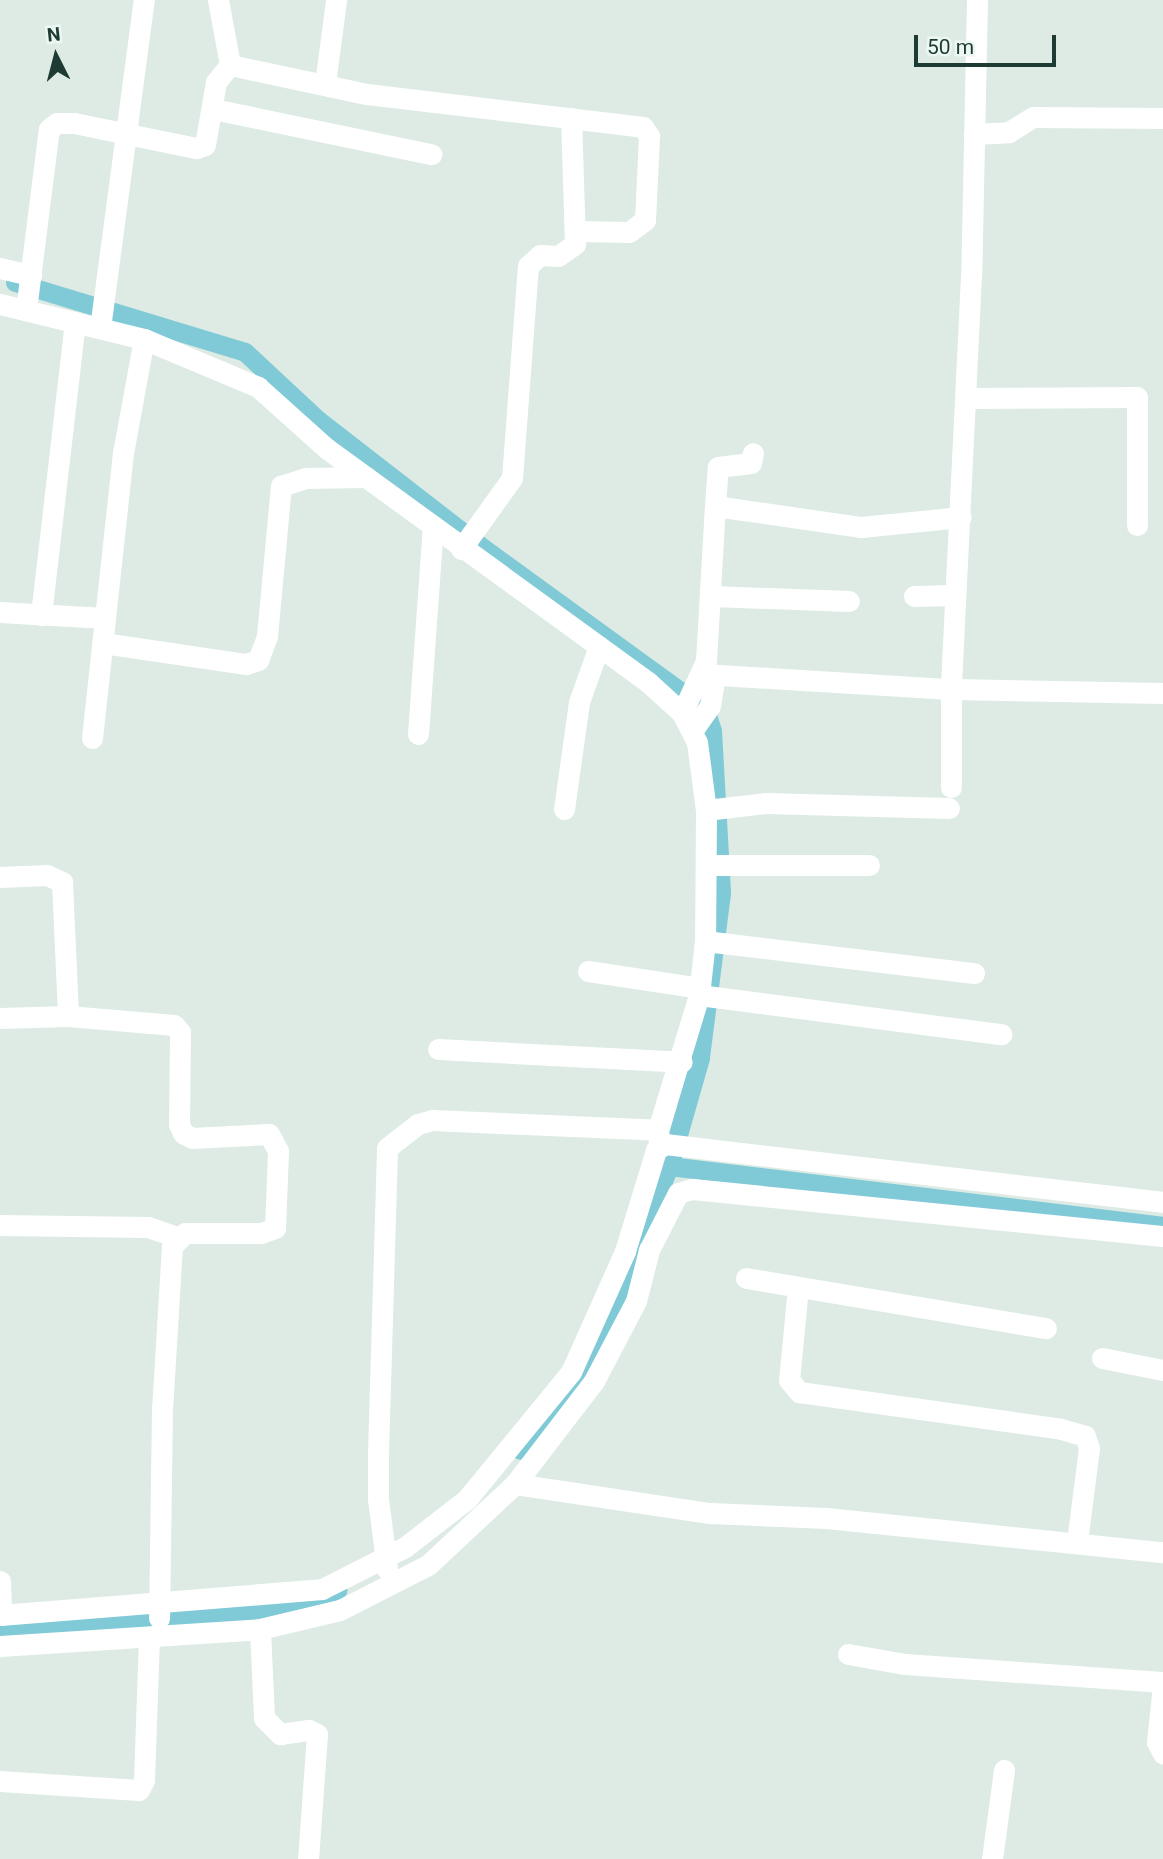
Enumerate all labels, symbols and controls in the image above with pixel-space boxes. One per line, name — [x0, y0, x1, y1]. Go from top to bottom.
north arrow — [21, 21, 91, 91]
scale bar — [918, 21, 1060, 65]
text: N — [46, 22, 62, 47]
text: 50 m — [927, 35, 974, 59]

